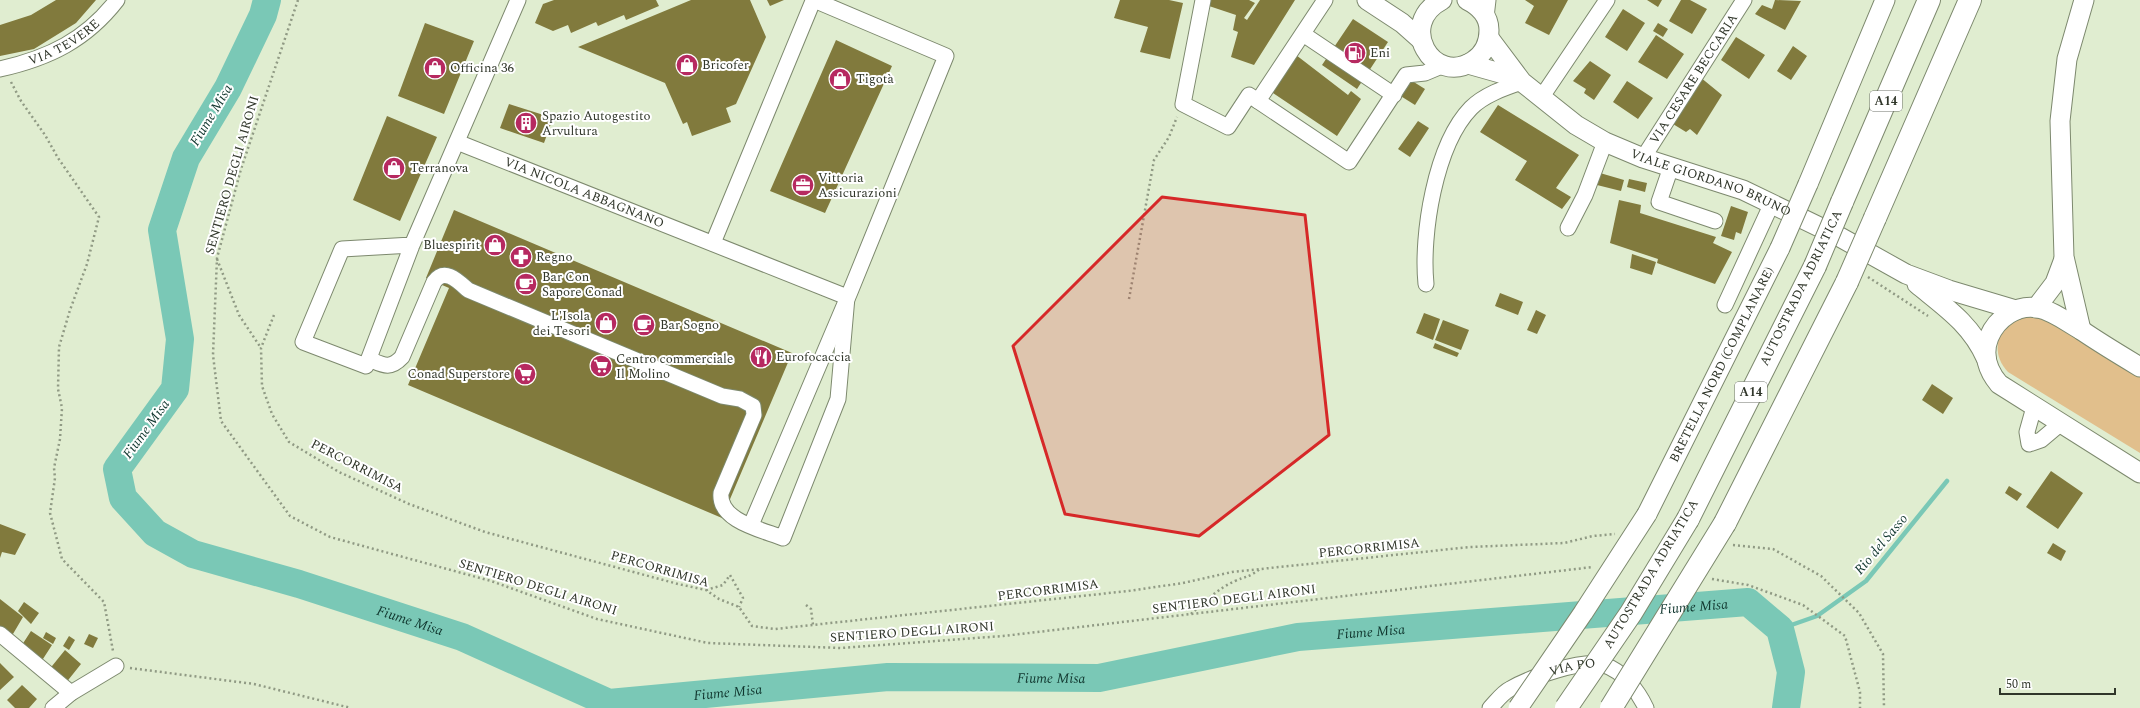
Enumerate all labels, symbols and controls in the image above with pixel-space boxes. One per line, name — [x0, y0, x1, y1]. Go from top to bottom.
street label: VIA CESARE BECCARIA — [1644, 9, 1743, 148]
street label: VIA TEVERE — [26, 14, 104, 71]
fuel station icon: Eni — [1342, 40, 1368, 66]
place label: Eni — [1370, 43, 1390, 63]
shop icon: Bricofer — [674, 52, 700, 78]
shop icon: Officina 36 — [422, 55, 448, 81]
place label: Bricofer — [702, 55, 749, 75]
place label: Officina 36 — [450, 58, 514, 78]
shop icon: Tigotà — [827, 66, 853, 92]
place label: Tigotà — [856, 69, 894, 89]
water label: Fiume Misa — [184, 80, 238, 150]
road number: A14 — [1870, 91, 1902, 111]
street label: SENTIERO DEGLI AIRONI — [200, 93, 264, 257]
place label: Spazio Autogestito Arvultura — [542, 106, 651, 141]
building icon: Spazio Autogestito Arvultura — [513, 110, 539, 136]
street label: VIALE GIORDANO BRUNO — [1627, 144, 1794, 222]
street label: VIA NICOLA ABBAGNANO — [501, 152, 667, 233]
shop icon: Terranova — [381, 155, 407, 181]
place label: Terranova — [410, 158, 469, 178]
place label: Vittoria Assicurazioni — [818, 168, 897, 203]
office icon: Vittoria Assicurazioni — [790, 172, 816, 198]
street label: AUTOSTRADA ADRIATICA — [1754, 206, 1848, 369]
shop icon: Bluespirit — [482, 232, 508, 258]
place label: Bluespirit — [423, 235, 480, 255]
pharmacy icon: Regno — [508, 244, 534, 270]
place label: Regno — [536, 247, 572, 267]
street label: BRETELLA NORD (COMPLANARE) — [1664, 263, 1779, 466]
place label: Bar Con Sapore Conad — [542, 267, 622, 302]
cafe icon: Bar Con Sapore Conad — [513, 271, 539, 297]
place label: L'Isola dei Tesori — [533, 306, 591, 341]
shop icon: L'Isola dei Tesori — [593, 310, 619, 336]
cafe icon: Bar Sogno — [631, 312, 657, 338]
place label: Bar Sogno — [660, 315, 719, 335]
restaurant icon: Eurofocaccia — [748, 344, 774, 370]
place label: Eurofocaccia — [776, 347, 852, 367]
place label: Centro commerciale Il Molino — [616, 349, 733, 384]
supermarket icon: Centro commerciale Il Molino — [588, 353, 614, 379]
supermarket icon: Conad Superstore — [512, 361, 538, 387]
place label: Conad Superstore — [408, 364, 510, 384]
road number: A14 — [1735, 382, 1767, 402]
water label: Fiume Misa — [117, 395, 175, 463]
street label: PERCORRIMISA — [307, 434, 407, 498]
street label: AUTOSTRADA ADRIATICA — [1598, 495, 1704, 653]
water label: Rio del Sasso — [1849, 509, 1913, 579]
street label: PERCORRIMISA — [1317, 533, 1421, 563]
street label: PERCORRIMISA — [608, 545, 712, 593]
street label: SENTIERO DEGLI AIRONI — [456, 553, 620, 621]
street label: PERCORRIMISA — [996, 574, 1100, 606]
street label: SENTIERO DEGLI AIRONI — [1151, 579, 1317, 619]
water label: Fiume Misa — [1659, 593, 1729, 619]
water label: Fiume Misa — [374, 600, 446, 641]
street label: SENTIERO DEGLI AIRONI — [829, 616, 995, 648]
water label: Fiume Misa — [1336, 618, 1406, 644]
street label: VIA PO — [1547, 653, 1596, 682]
water label: Fiume Misa — [1017, 667, 1086, 688]
scale bar — [2000, 670, 2115, 696]
text: 50 m — [2006, 675, 2031, 694]
water label: Fiume Misa — [693, 678, 763, 706]

